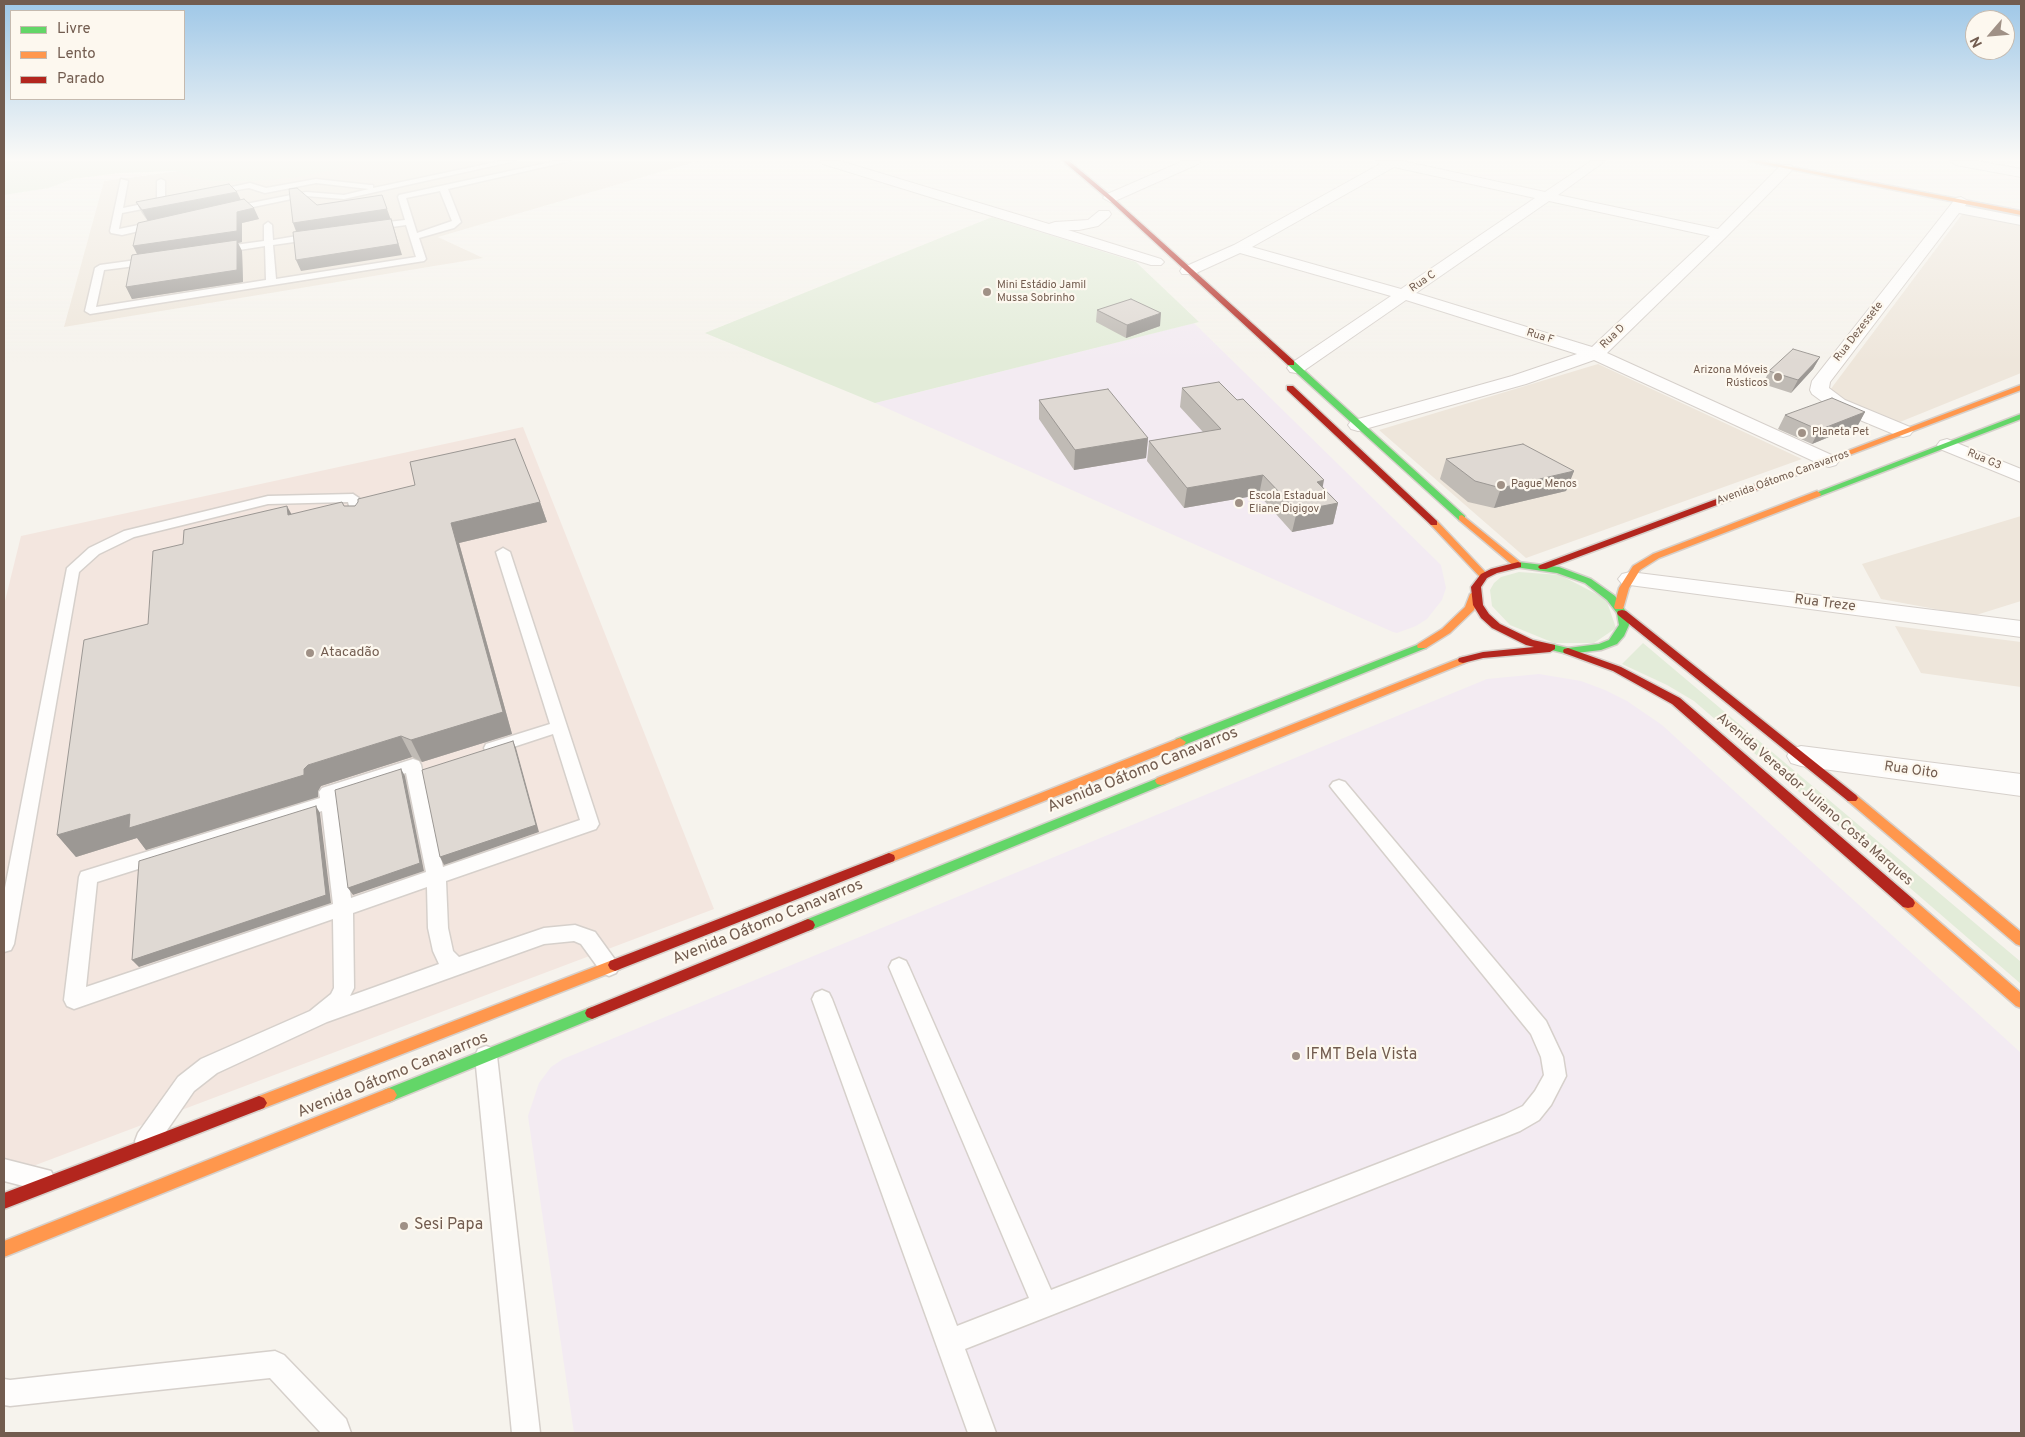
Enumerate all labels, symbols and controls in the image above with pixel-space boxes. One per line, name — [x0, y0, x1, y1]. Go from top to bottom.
legend — [10, 10, 185, 100]
north arrow — [1965, 10, 2015, 60]
text: Livre — [57, 20, 91, 39]
text: N — [1967, 33, 1987, 50]
text: Lento — [57, 45, 96, 64]
text: Parado — [57, 70, 105, 89]
street label: Rua C — [1407, 268, 1439, 296]
place label: Mini Estádio Jamil Mussa Sobrinho — [997, 279, 1086, 305]
marker: Mini Estádio Jamil Mussa Sobrinho — [981, 286, 993, 298]
street label: Rua Dezessete — [1832, 299, 1886, 365]
street label: Rua D — [1598, 322, 1628, 352]
street label: Rua F — [1525, 327, 1555, 347]
place label: Arizona Móveis Rústicos — [1693, 364, 1768, 390]
marker: Arizona Móveis Rústicos — [1772, 371, 1784, 383]
place label: Planeta Pet — [1812, 426, 1869, 440]
marker: Planeta Pet — [1796, 427, 1808, 439]
street label: Rua G3 — [1965, 447, 2003, 473]
street label: Avenida Oátomo Canavarros — [1715, 448, 1851, 508]
place label: Pague Menos — [1511, 478, 1577, 492]
marker: Pague Menos — [1495, 479, 1507, 491]
place label: Escola Estadual Eliane Digigov — [1249, 490, 1326, 516]
marker: Escola Estadual Eliane Digigov — [1233, 497, 1245, 509]
street label: Rua Treze — [1793, 592, 1857, 616]
place label: Atacadão — [320, 645, 380, 661]
marker: Atacadão — [304, 647, 316, 659]
street label: Avenida Vereador Juliano Costa Marques — [1712, 710, 1916, 890]
street label: Avenida Oátomo Canavarros — [1045, 724, 1241, 818]
street label: Rua Oito — [1883, 759, 1939, 783]
street label: Avenida Oátomo Canavarros — [670, 876, 866, 970]
street label: Avenida Oátomo Canavarros — [295, 1029, 491, 1123]
place label: IFMT Bela Vista — [1306, 1046, 1417, 1066]
marker: IFMT Bela Vista — [1290, 1050, 1302, 1062]
place label: Sesi Papa — [414, 1216, 483, 1236]
marker: Sesi Papa — [398, 1220, 410, 1232]

